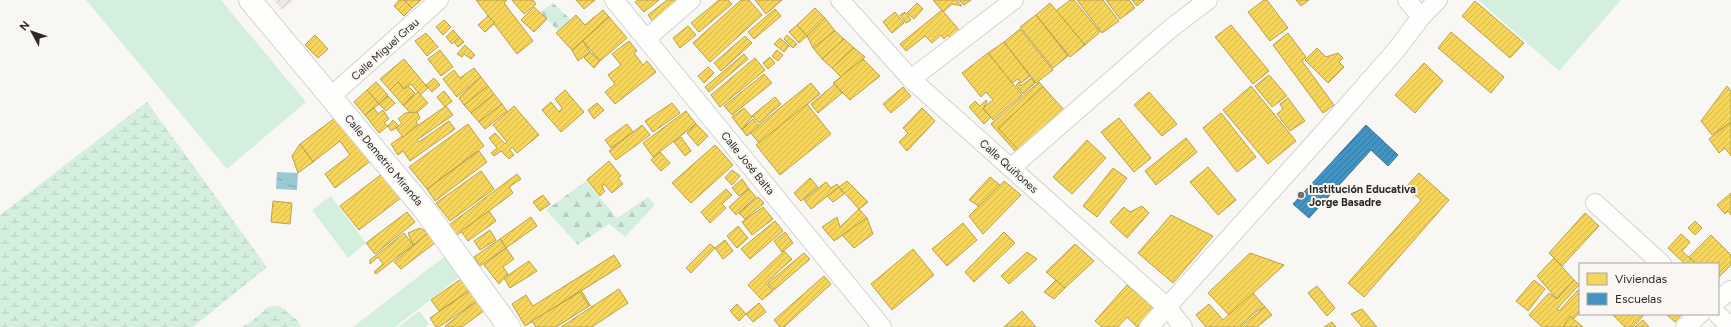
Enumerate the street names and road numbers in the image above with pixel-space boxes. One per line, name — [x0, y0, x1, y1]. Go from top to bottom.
street label: Calle Miguel Grau — [349, 16, 422, 83]
street label: Calle Demetrio Miranda — [342, 112, 426, 209]
street label: Calle José Balta — [718, 129, 777, 198]
street label: Calle Quiñones — [977, 137, 1041, 196]

